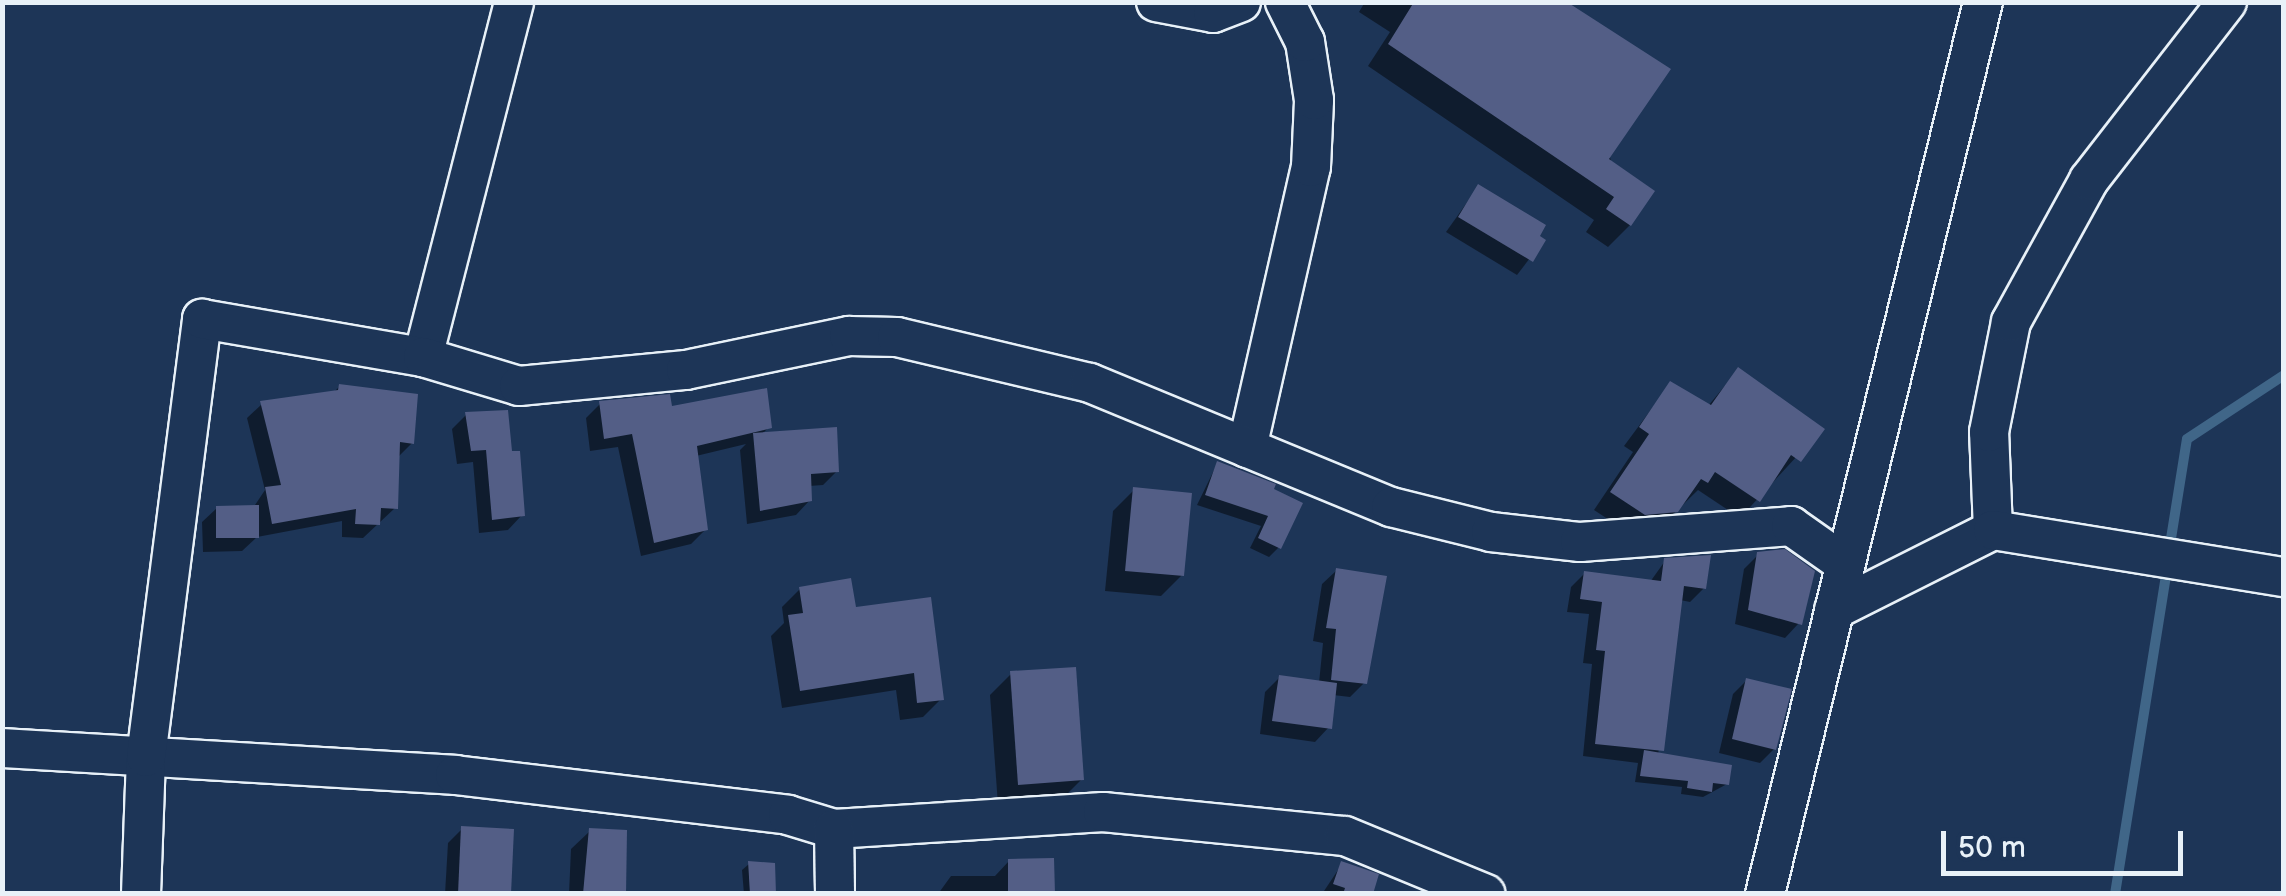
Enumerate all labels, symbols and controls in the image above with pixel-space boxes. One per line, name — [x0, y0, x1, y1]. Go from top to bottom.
scale bar — [1946, 811, 2188, 873]
text: 50 m — [1958, 830, 2026, 866]

